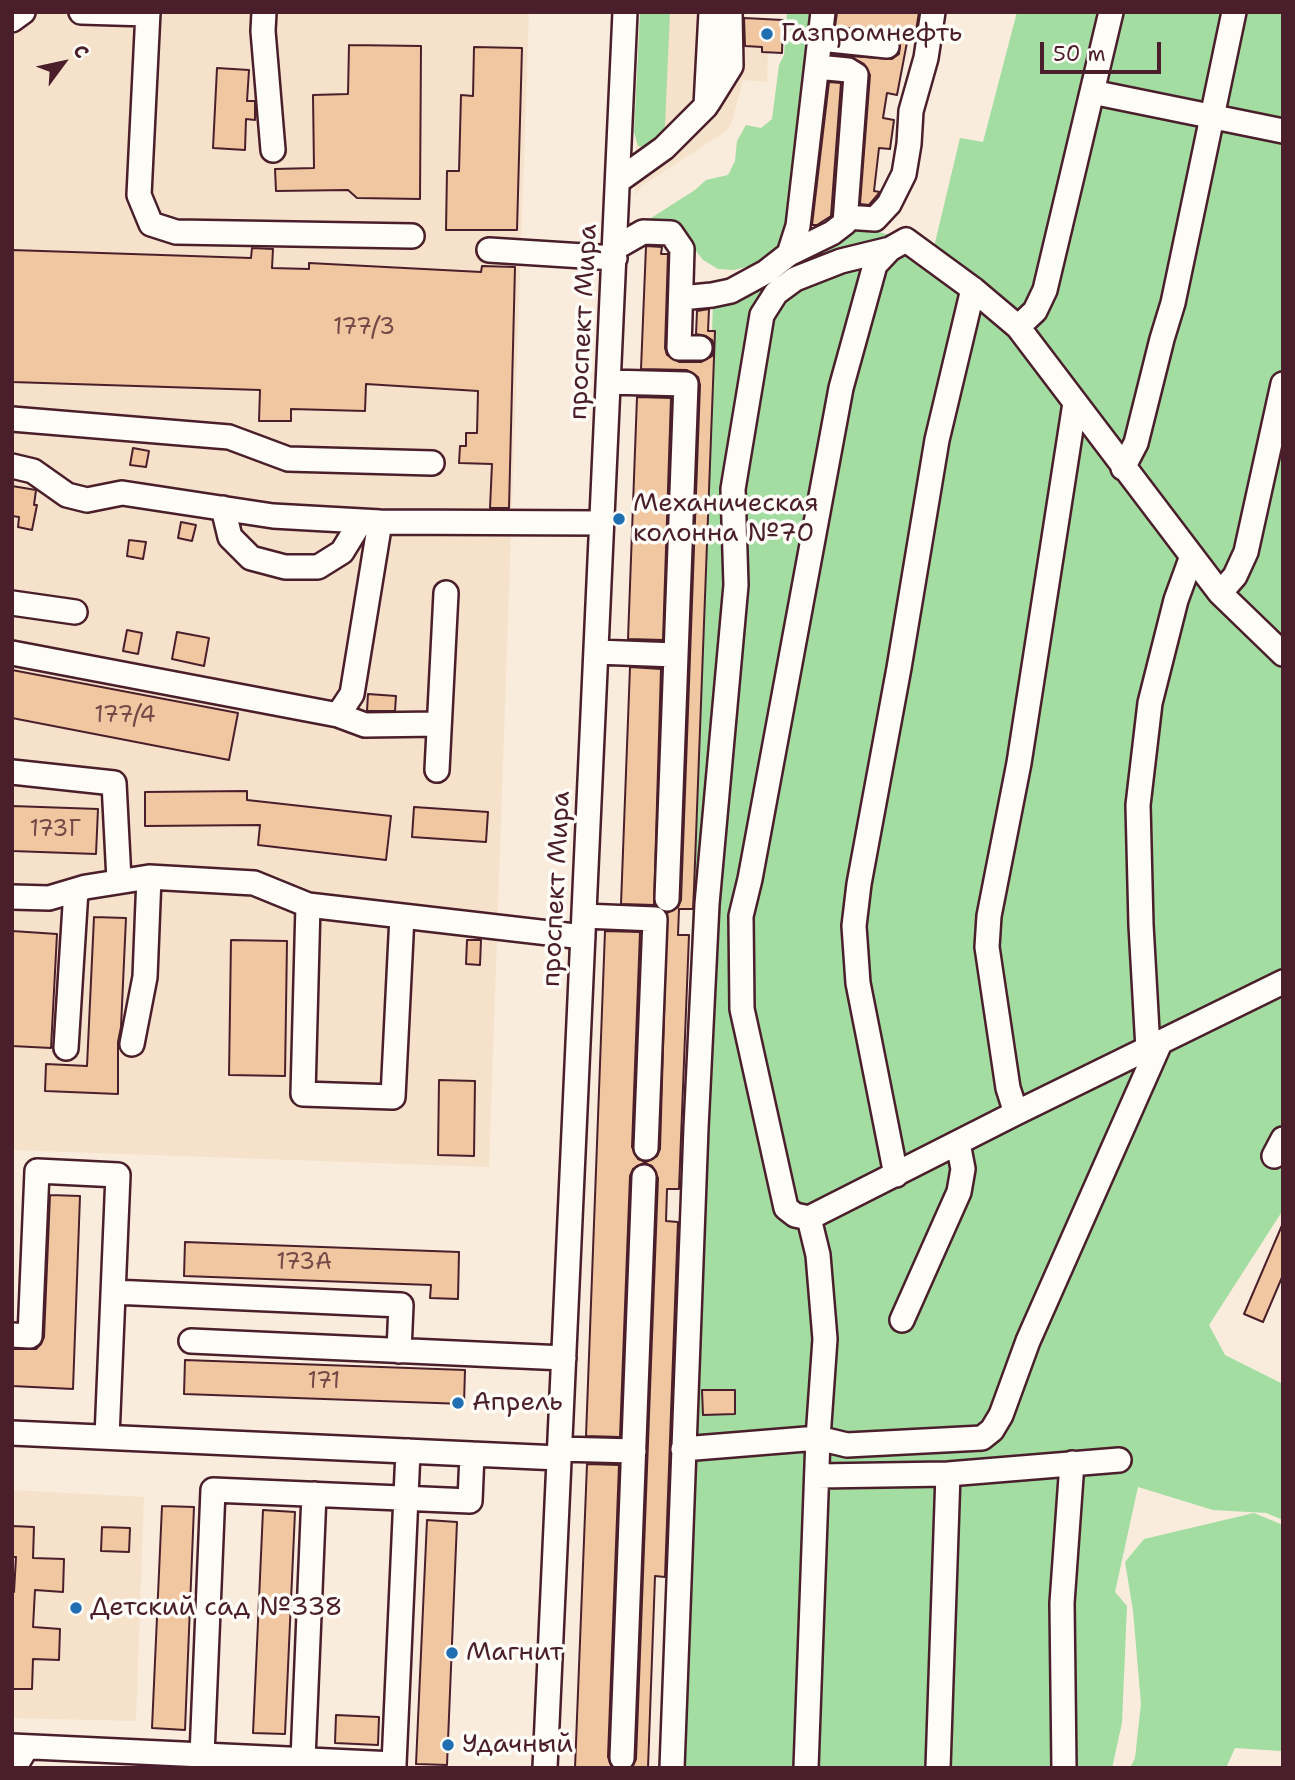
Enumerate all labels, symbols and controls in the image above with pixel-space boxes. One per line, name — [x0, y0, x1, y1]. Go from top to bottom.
place label: Газпромнефть — [781, 18, 962, 50]
marker: Газпромнефть — [759, 26, 775, 42]
north arrow — [28, 28, 98, 98]
scale bar — [1043, 28, 1164, 72]
text: С — [67, 40, 95, 63]
text: 50 m — [1053, 40, 1106, 68]
street label: проспект Мира — [563, 223, 605, 421]
house number: 177/3 — [333, 314, 395, 342]
place label: Механическая колонна №70 — [633, 488, 819, 550]
marker: Механическая колонна №70 — [611, 511, 627, 527]
house number: 177/4 — [94, 702, 156, 730]
street label: проспект Мира — [536, 790, 578, 988]
house number: 173Г — [29, 816, 81, 844]
house number: 173А — [276, 1249, 332, 1277]
house number: 171 — [308, 1368, 340, 1396]
place label: Апрель — [472, 1387, 563, 1419]
marker: Апрель — [450, 1395, 466, 1411]
place label: Детский сад №338 — [90, 1592, 343, 1624]
marker: Детский сад №338 — [68, 1600, 84, 1616]
place label: Магнит — [466, 1637, 563, 1669]
marker: Магнит — [444, 1645, 460, 1661]
place label: Удачный — [462, 1729, 573, 1761]
marker: Удачный — [440, 1737, 456, 1753]

